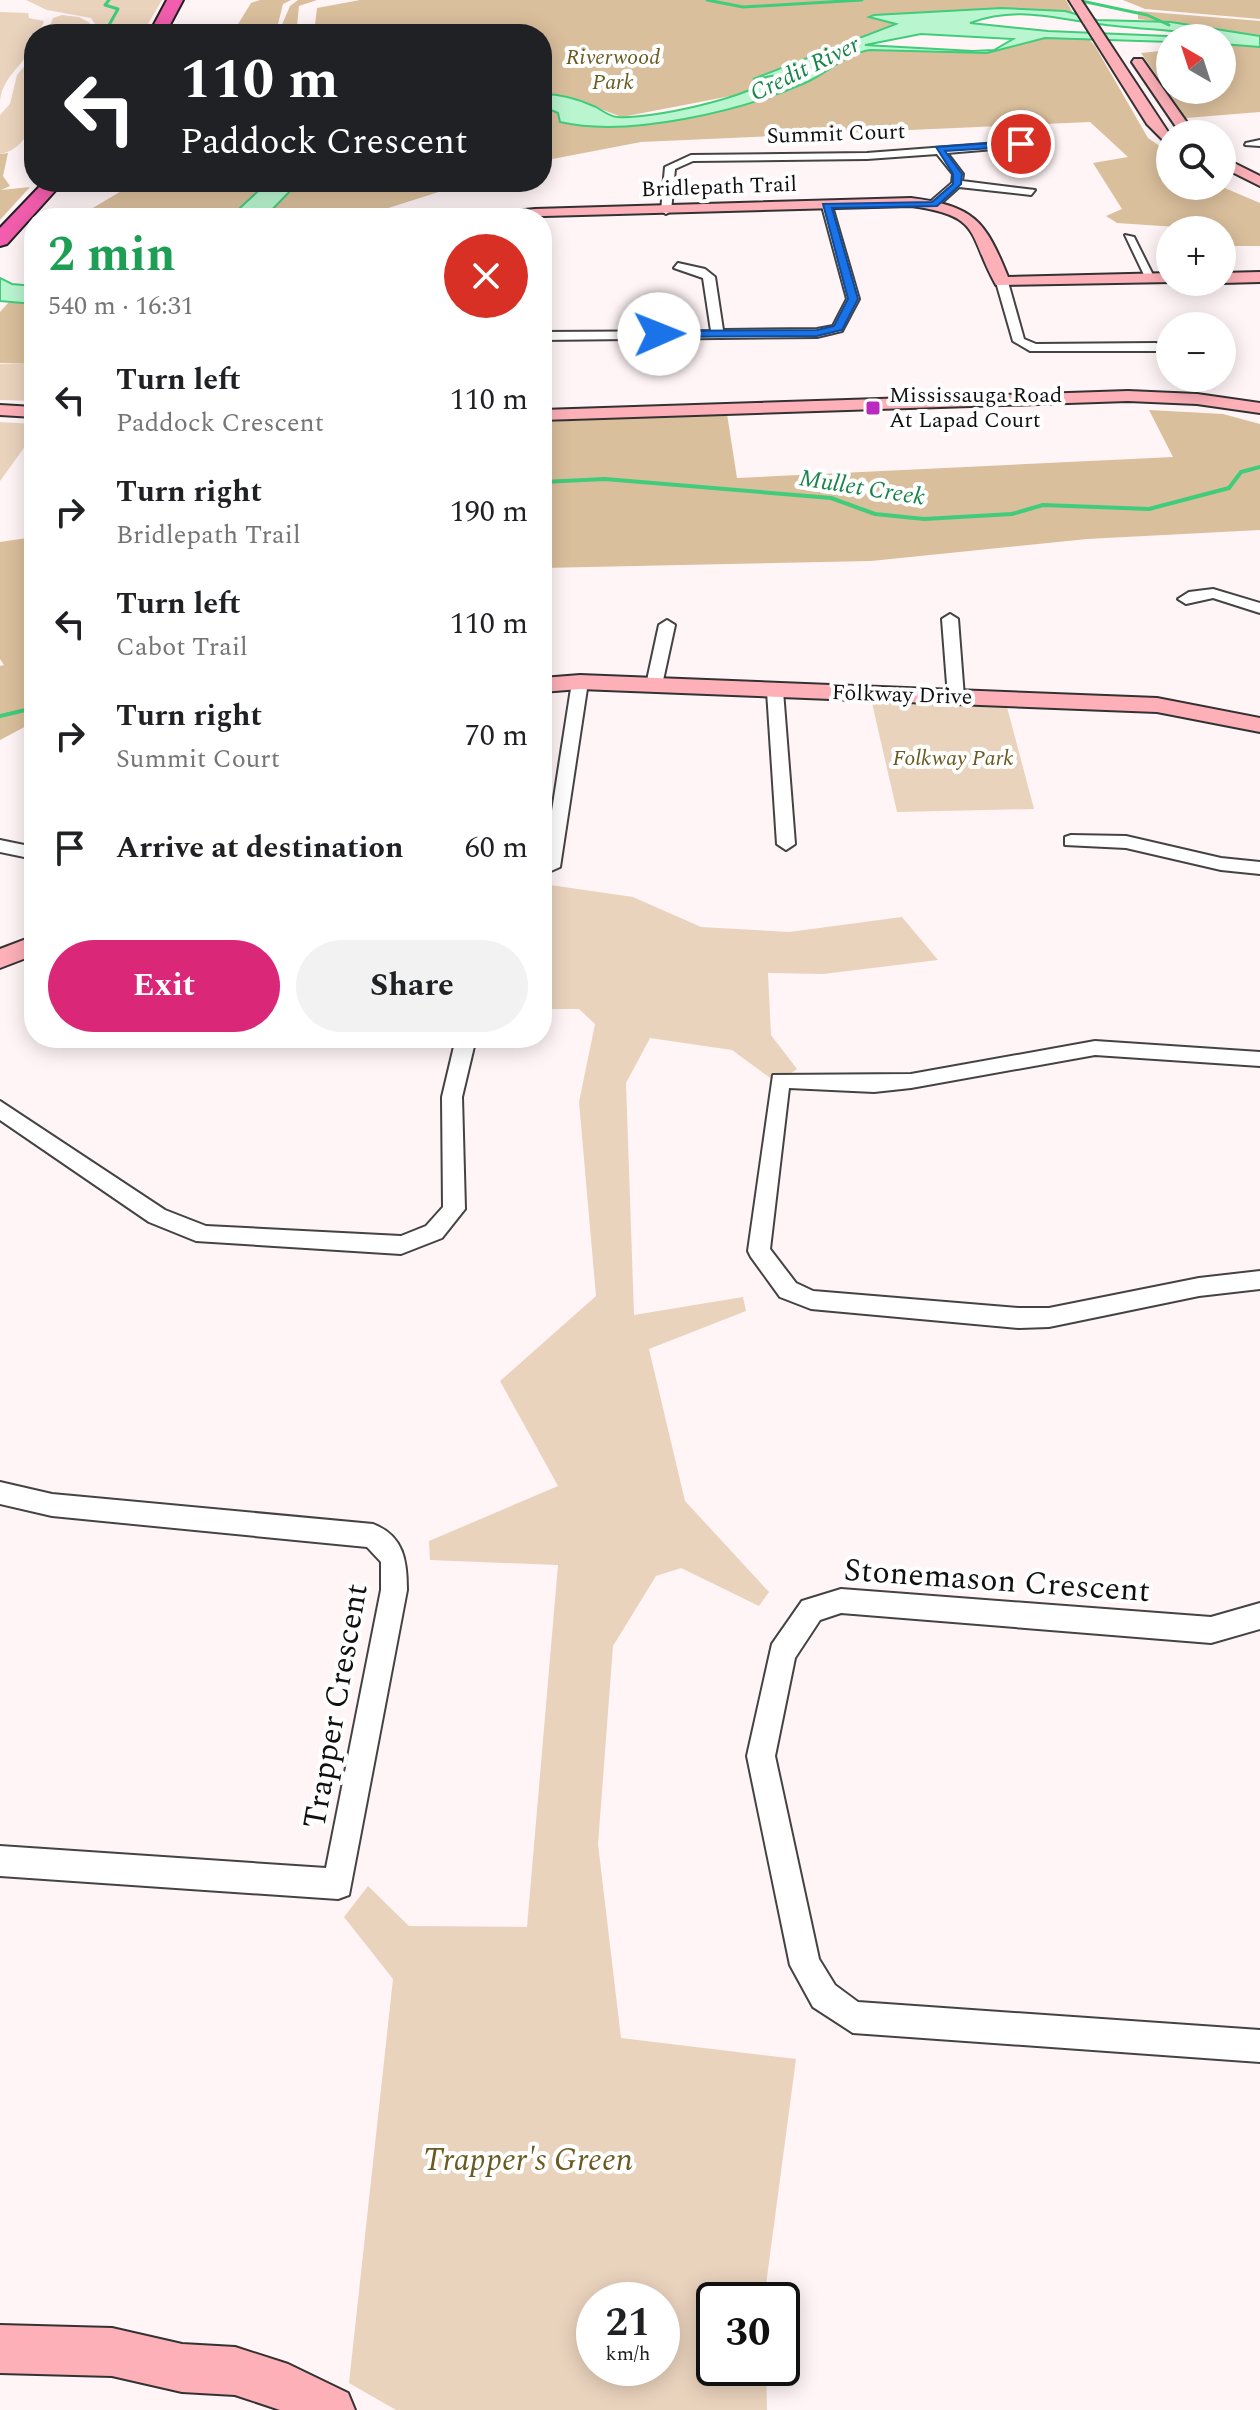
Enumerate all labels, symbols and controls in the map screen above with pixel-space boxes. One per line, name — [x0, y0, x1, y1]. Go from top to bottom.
north arrow — [1156, 24, 1236, 104]
map controls — [1156, 24, 1236, 392]
water label: Credit River — [744, 27, 867, 111]
text: 110 m — [180, 38, 339, 123]
park label: Riverwood Park — [566, 41, 660, 99]
icon: left — [48, 56, 152, 160]
pin — [987, 110, 1055, 178]
text: Paddock Crescent — [180, 115, 468, 170]
street label: Summit Court — [766, 115, 906, 153]
button: search — [1156, 120, 1236, 200]
icon: arrive — [999, 122, 1043, 166]
street label: Bridlepath Trail — [640, 168, 798, 206]
button: + — [1156, 216, 1236, 296]
text: 2 min — [48, 219, 176, 292]
button: close — [444, 234, 528, 318]
text: 540 m · 16:31 — [48, 286, 194, 326]
position arrow — [617, 292, 701, 376]
button: − — [1156, 312, 1236, 392]
text: Turn left — [116, 357, 241, 403]
text: 110 m — [450, 377, 528, 423]
icon: left — [48, 378, 92, 422]
place label: Mississauga Road At Lapad Court — [889, 379, 1062, 437]
marker: Mississauga Road At Lapad Court — [864, 399, 882, 417]
text: Paddock Crescent — [116, 403, 324, 443]
water label: Mullet Creek — [797, 460, 927, 516]
text: Turn right — [116, 469, 262, 515]
text: 190 m — [450, 489, 528, 535]
icon: right — [48, 490, 92, 534]
text: Bridlepath Trail — [116, 515, 301, 555]
text: Turn left — [116, 581, 241, 627]
text: 110 m — [450, 601, 528, 647]
icon: left — [48, 602, 92, 646]
text: Cabot Trail — [116, 627, 248, 667]
street label: Folkway Drive — [831, 676, 973, 714]
text: Turn right — [116, 693, 262, 739]
text: 70 m — [465, 713, 528, 759]
icon: right — [48, 714, 92, 758]
text: Summit Court — [116, 739, 280, 779]
park label: Folkway Park — [892, 742, 1014, 775]
text: Arrive at destination — [116, 825, 403, 871]
text: 60 m — [465, 825, 528, 871]
icon: arrive — [48, 826, 92, 870]
button: Exit — [48, 940, 280, 1032]
button: Share — [296, 940, 528, 1032]
street label: Stonemason Crescent — [842, 1546, 1152, 1616]
street label: Trapper Crescent — [290, 1580, 382, 1832]
park label: Trapper's Green — [423, 2136, 633, 2185]
speed limit sign: 30 — [696, 2282, 800, 2386]
text: 21 — [606, 2293, 650, 2354]
text: km/h — [606, 2339, 651, 2369]

